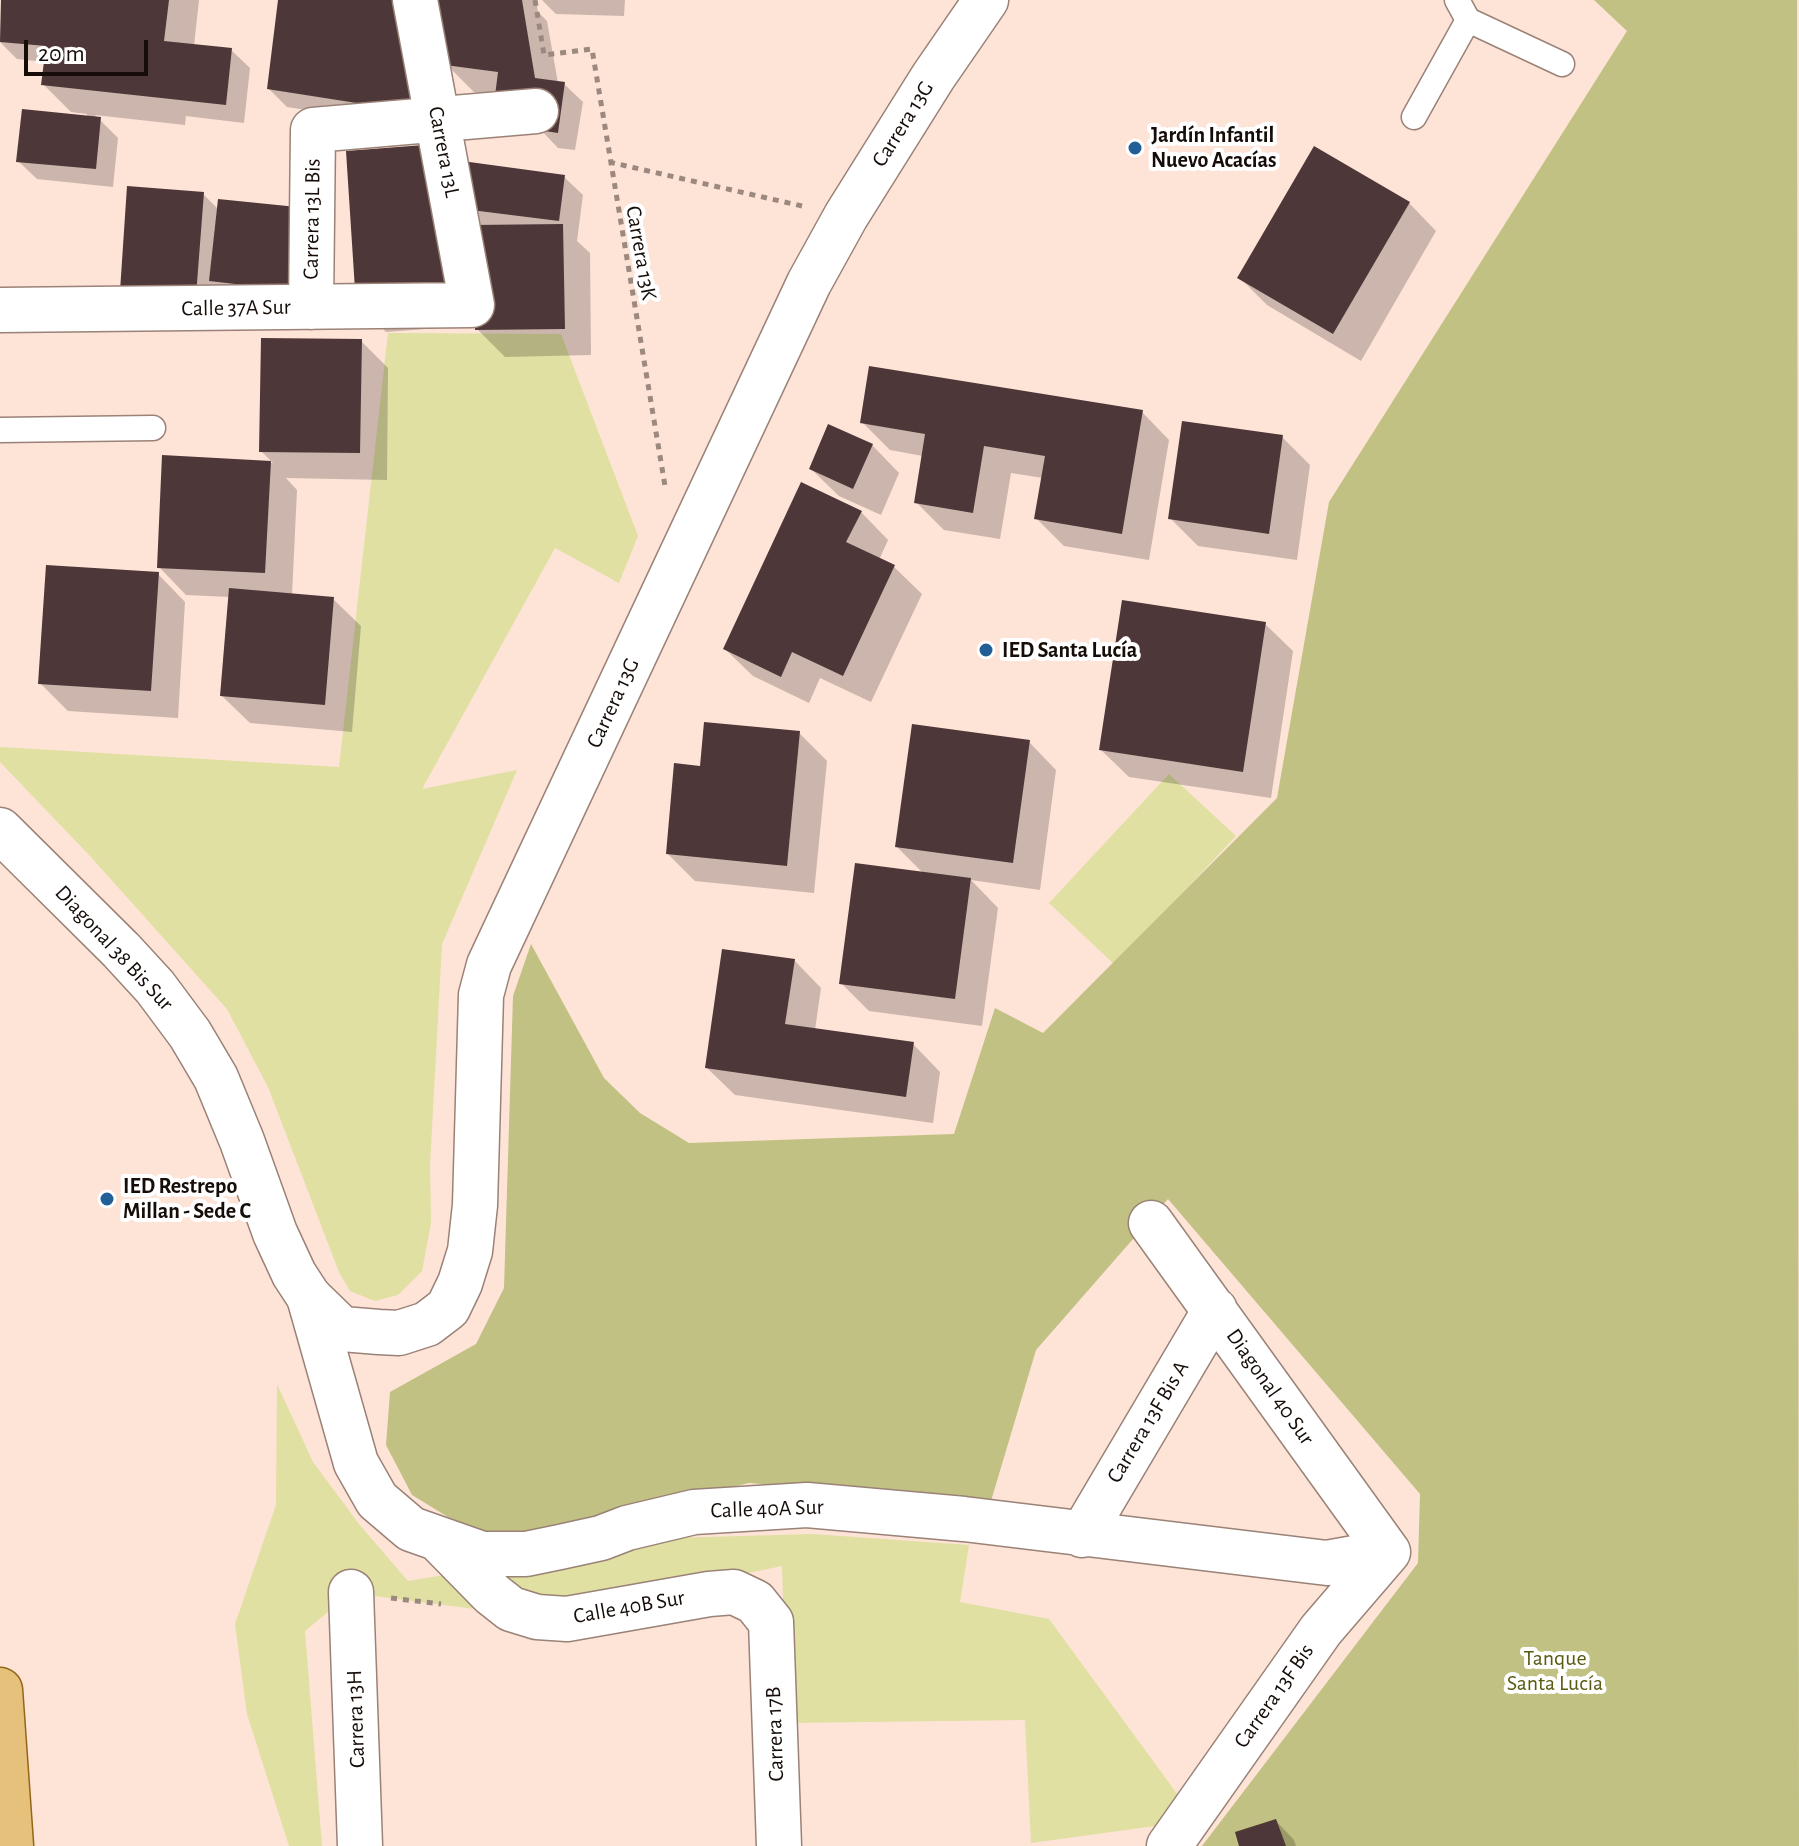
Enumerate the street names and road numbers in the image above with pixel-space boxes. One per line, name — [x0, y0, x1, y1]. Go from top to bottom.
street label: Carrera 13G — [866, 76, 940, 172]
street label: Carrera 13L — [422, 104, 466, 200]
street label: Carrera 13L Bis — [298, 158, 326, 280]
street label: Carrera 13K — [620, 204, 662, 302]
street label: Calle 37A Sur — [181, 294, 291, 322]
street label: Carrera 13G — [581, 654, 645, 752]
street label: Diagonal 38 Bis Sur — [49, 880, 179, 1016]
street label: Diagonal 40 Sur — [1220, 1324, 1320, 1450]
street label: Carrera 13F Bis A — [1101, 1356, 1195, 1488]
street label: Calle 40A Sur — [710, 1494, 824, 1524]
street label: Calle 40B Sur — [571, 1584, 687, 1630]
street label: Carrera 13F Bis — [1228, 1639, 1320, 1753]
street label: Carrera 13H — [341, 1670, 371, 1768]
street label: Carrera 17B — [760, 1686, 790, 1782]

